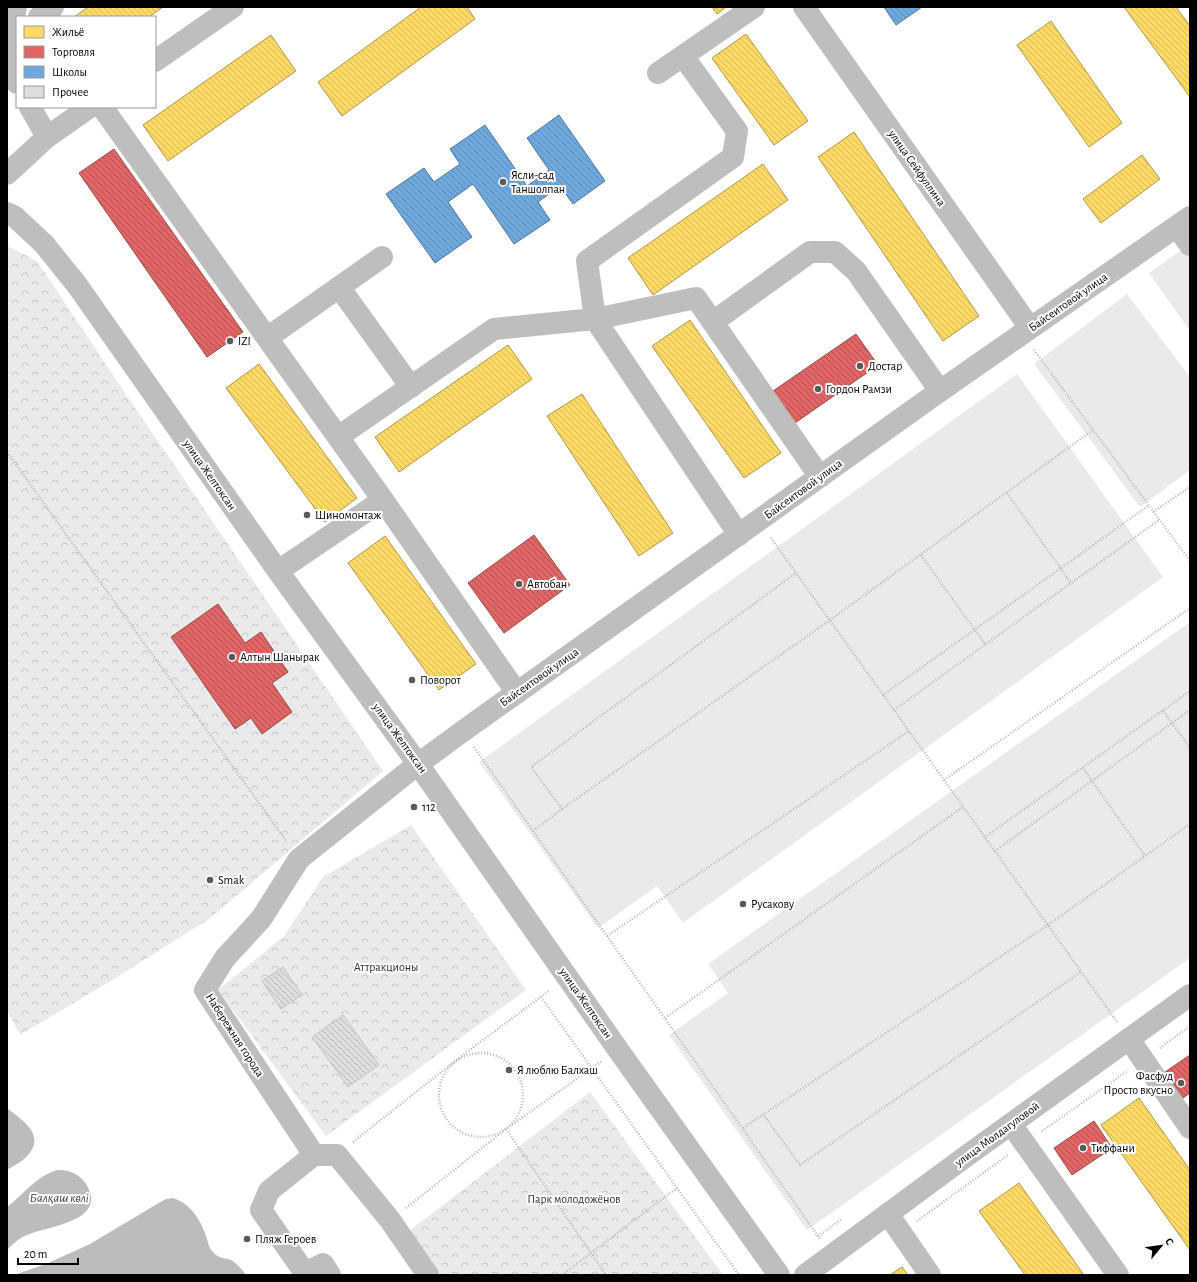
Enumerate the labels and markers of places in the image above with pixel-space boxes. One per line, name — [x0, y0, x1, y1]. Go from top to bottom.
place label: Ясли-сад Таншолпан — [511, 169, 565, 195]
marker: Ясли-сад Таншолпан — [498, 177, 508, 187]
place label: IZI — [238, 335, 251, 347]
marker: IZI — [225, 336, 235, 346]
place label: Достар — [868, 360, 902, 372]
marker: Достар — [855, 361, 865, 371]
place label: Гордон Рамзи — [826, 383, 892, 395]
marker: Гордон Рамзи — [813, 384, 823, 394]
place label: Шиномонтаж — [315, 509, 382, 521]
marker: Шиномонтаж — [302, 510, 312, 520]
place label: Автобан — [527, 578, 567, 590]
marker: Автобан — [514, 579, 524, 589]
place label: Алтын Шанырак — [240, 651, 320, 663]
marker: Алтын Шанырак — [227, 652, 237, 662]
place label: Поворот — [420, 674, 462, 686]
marker: Поворот — [407, 675, 417, 685]
place label: 112 — [422, 801, 436, 813]
marker: 112 — [409, 802, 419, 812]
place label: Smak — [218, 874, 245, 886]
marker: Smak — [205, 875, 215, 885]
place label: Русакову — [751, 898, 794, 911]
marker: Русакову — [738, 899, 748, 909]
place label: Я люблю Балхаш — [517, 1064, 598, 1076]
marker: Я люблю Балхаш — [504, 1065, 514, 1075]
place label: Фасфуд Просто вкусно — [1103, 1070, 1173, 1097]
marker: Фасфуд Просто вкусно — [1176, 1078, 1186, 1088]
place label: Тиффани — [1091, 1142, 1135, 1154]
marker: Тиффани — [1078, 1143, 1088, 1153]
place label: Пляж Героев — [255, 1233, 317, 1245]
marker: Пляж Героев — [242, 1234, 252, 1244]

